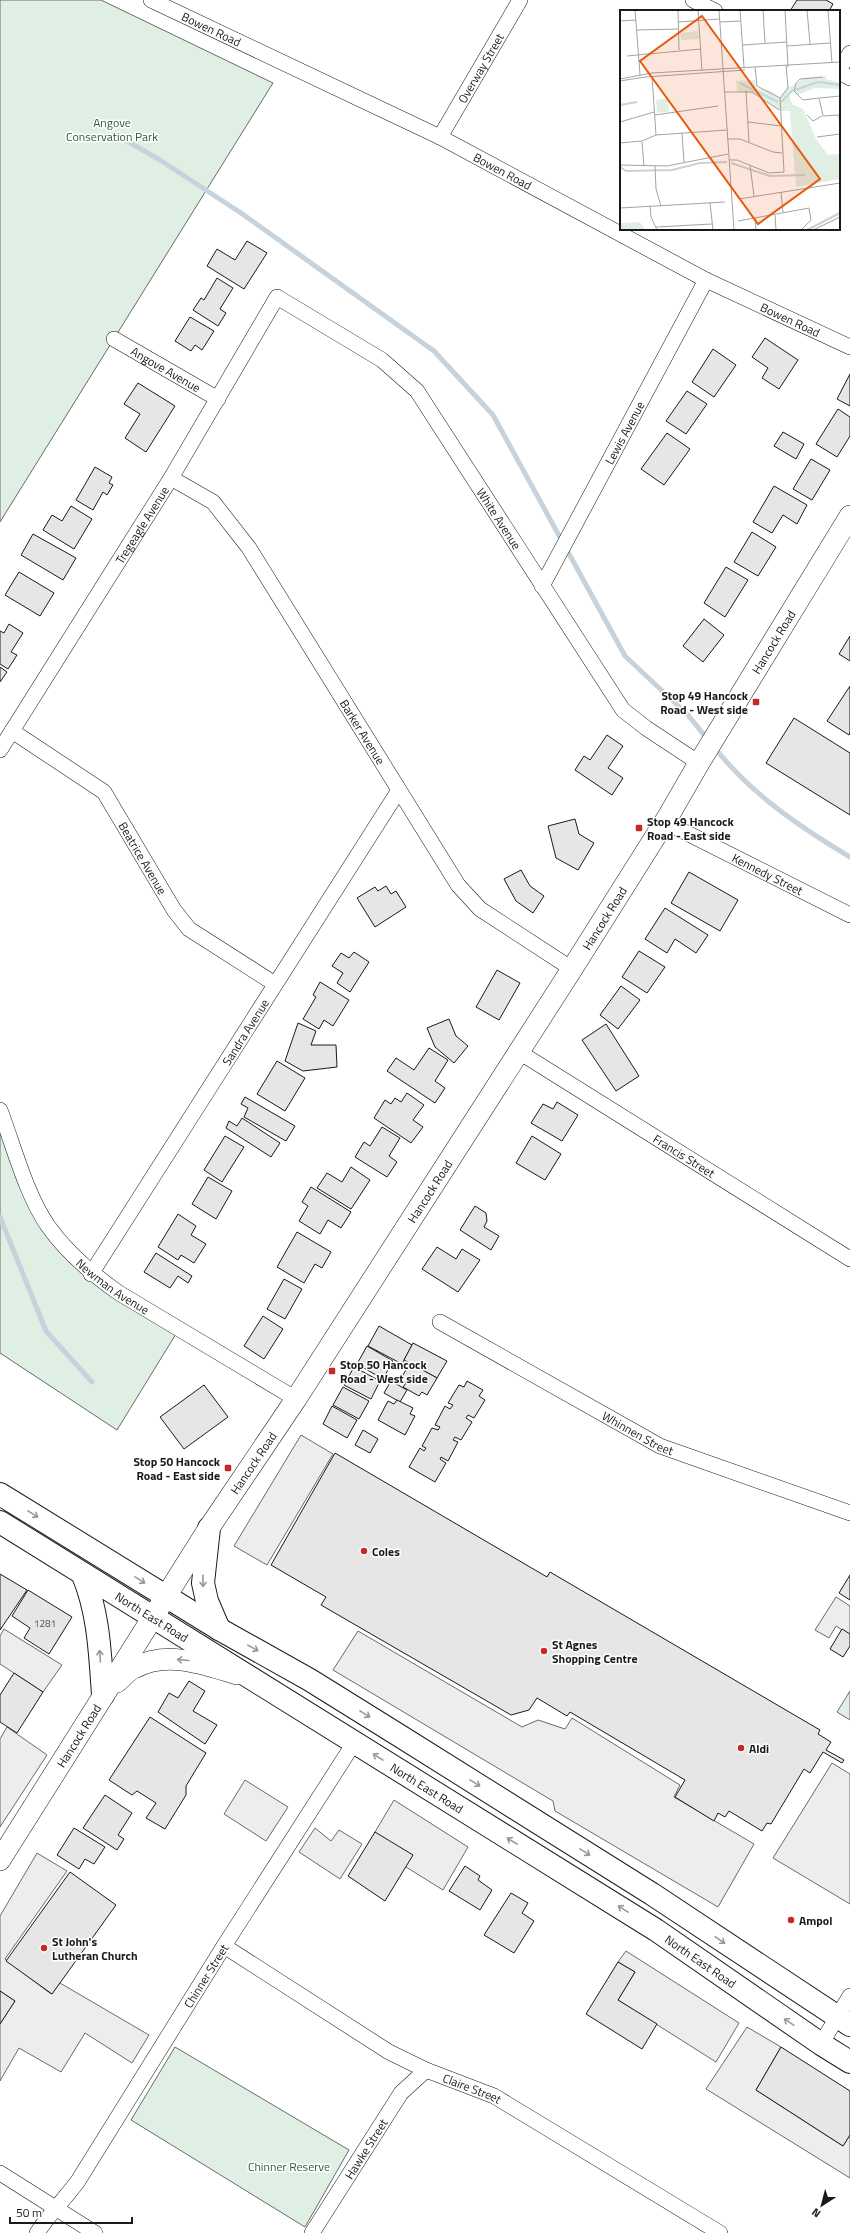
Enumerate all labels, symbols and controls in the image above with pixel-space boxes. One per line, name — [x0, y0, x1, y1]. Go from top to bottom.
street label: Bowen Road — [179, 6, 245, 51]
inset map — [620, 10, 840, 230]
street label: Overway Street — [452, 29, 509, 107]
park label: Angove Conservation Park — [66, 113, 158, 146]
street label: Bowen Road — [470, 147, 535, 194]
street label: Bowen Road — [757, 297, 823, 341]
street label: Angove Avenue — [127, 341, 204, 397]
street label: Lewis Avenue — [599, 398, 649, 468]
street label: Tregeagle Avenue — [110, 482, 173, 567]
street label: White Avenue — [472, 484, 526, 553]
street label: Hancock Road — [746, 606, 800, 677]
place label: Stop 49 Hancock Road - West side — [660, 686, 749, 719]
street label: Barker Avenue — [335, 695, 390, 768]
marker: Stop 49 Hancock Road - West side — [751, 697, 761, 707]
place label: Stop 49 Hancock Road - East side — [647, 812, 734, 845]
street label: Beatrice Avenue — [114, 818, 172, 898]
marker: Stop 49 Hancock Road - East side — [634, 823, 644, 833]
street label: Kennedy Street — [729, 848, 807, 900]
street label: Hancock Road — [577, 883, 631, 954]
street label: Sandra Avenue — [217, 995, 273, 1069]
street label: Francis Street — [650, 1129, 720, 1182]
street label: Hancock Road — [402, 1156, 457, 1226]
street label: Newman Avenue — [72, 1254, 153, 1319]
place label: Stop 50 Hancock Road - West side — [340, 1355, 428, 1388]
marker: Stop 50 Hancock Road - West side — [327, 1366, 337, 1376]
street label: Whinnen Street — [599, 1406, 677, 1460]
street label: Hancock Road — [225, 1428, 281, 1498]
place label: Stop 50 Hancock Road - East side — [133, 1452, 221, 1485]
marker: Stop 50 Hancock Road - East side — [223, 1463, 233, 1473]
one-way arrow — [27, 1510, 38, 1518]
place label: Coles — [372, 1542, 400, 1561]
marker: Coles — [359, 1546, 369, 1556]
one-way arrow — [200, 1574, 207, 1587]
one-way arrow — [134, 1576, 145, 1584]
street label: North East Road — [112, 1587, 192, 1647]
house number: 1281 — [34, 1616, 56, 1631]
place label: St Agnes Shopping Centre — [552, 1635, 638, 1668]
one-way arrow — [247, 1644, 259, 1652]
marker: St Agnes Shopping Centre — [539, 1646, 549, 1656]
one-way arrow — [97, 1650, 104, 1663]
one-way arrow — [177, 1656, 190, 1664]
street label: Hancock Road — [51, 1700, 105, 1771]
one-way arrow — [359, 1710, 371, 1718]
place label: Aldi — [749, 1739, 769, 1758]
marker: Aldi — [736, 1743, 746, 1753]
one-way arrow — [372, 1753, 384, 1761]
street label: North East Road — [387, 1758, 467, 1818]
one-way arrow — [469, 1779, 481, 1787]
one-way arrow — [506, 1836, 518, 1844]
one-way arrow — [579, 1848, 590, 1856]
one-way arrow — [617, 1905, 629, 1913]
place label: Ampol — [799, 1911, 832, 1930]
marker: Ampol — [786, 1915, 796, 1925]
street label: North East Road — [661, 1930, 740, 1992]
place label: St John's Lutheran Church — [52, 1932, 138, 1965]
one-way arrow — [715, 1936, 726, 1944]
street label: Chinner Street — [178, 1939, 233, 2011]
marker: St John's Lutheran Church — [39, 1943, 49, 1953]
one-way arrow — [783, 2018, 794, 2026]
street label: Claire Street — [440, 2068, 506, 2109]
street label: Hawke Street — [339, 2114, 392, 2183]
park label: Chinner Reserve — [248, 2157, 330, 2176]
north arrow — [802, 2185, 842, 2225]
scale bar — [10, 2199, 132, 2225]
text: 50 m — [16, 2203, 42, 2222]
text: N — [808, 2204, 824, 2222]

